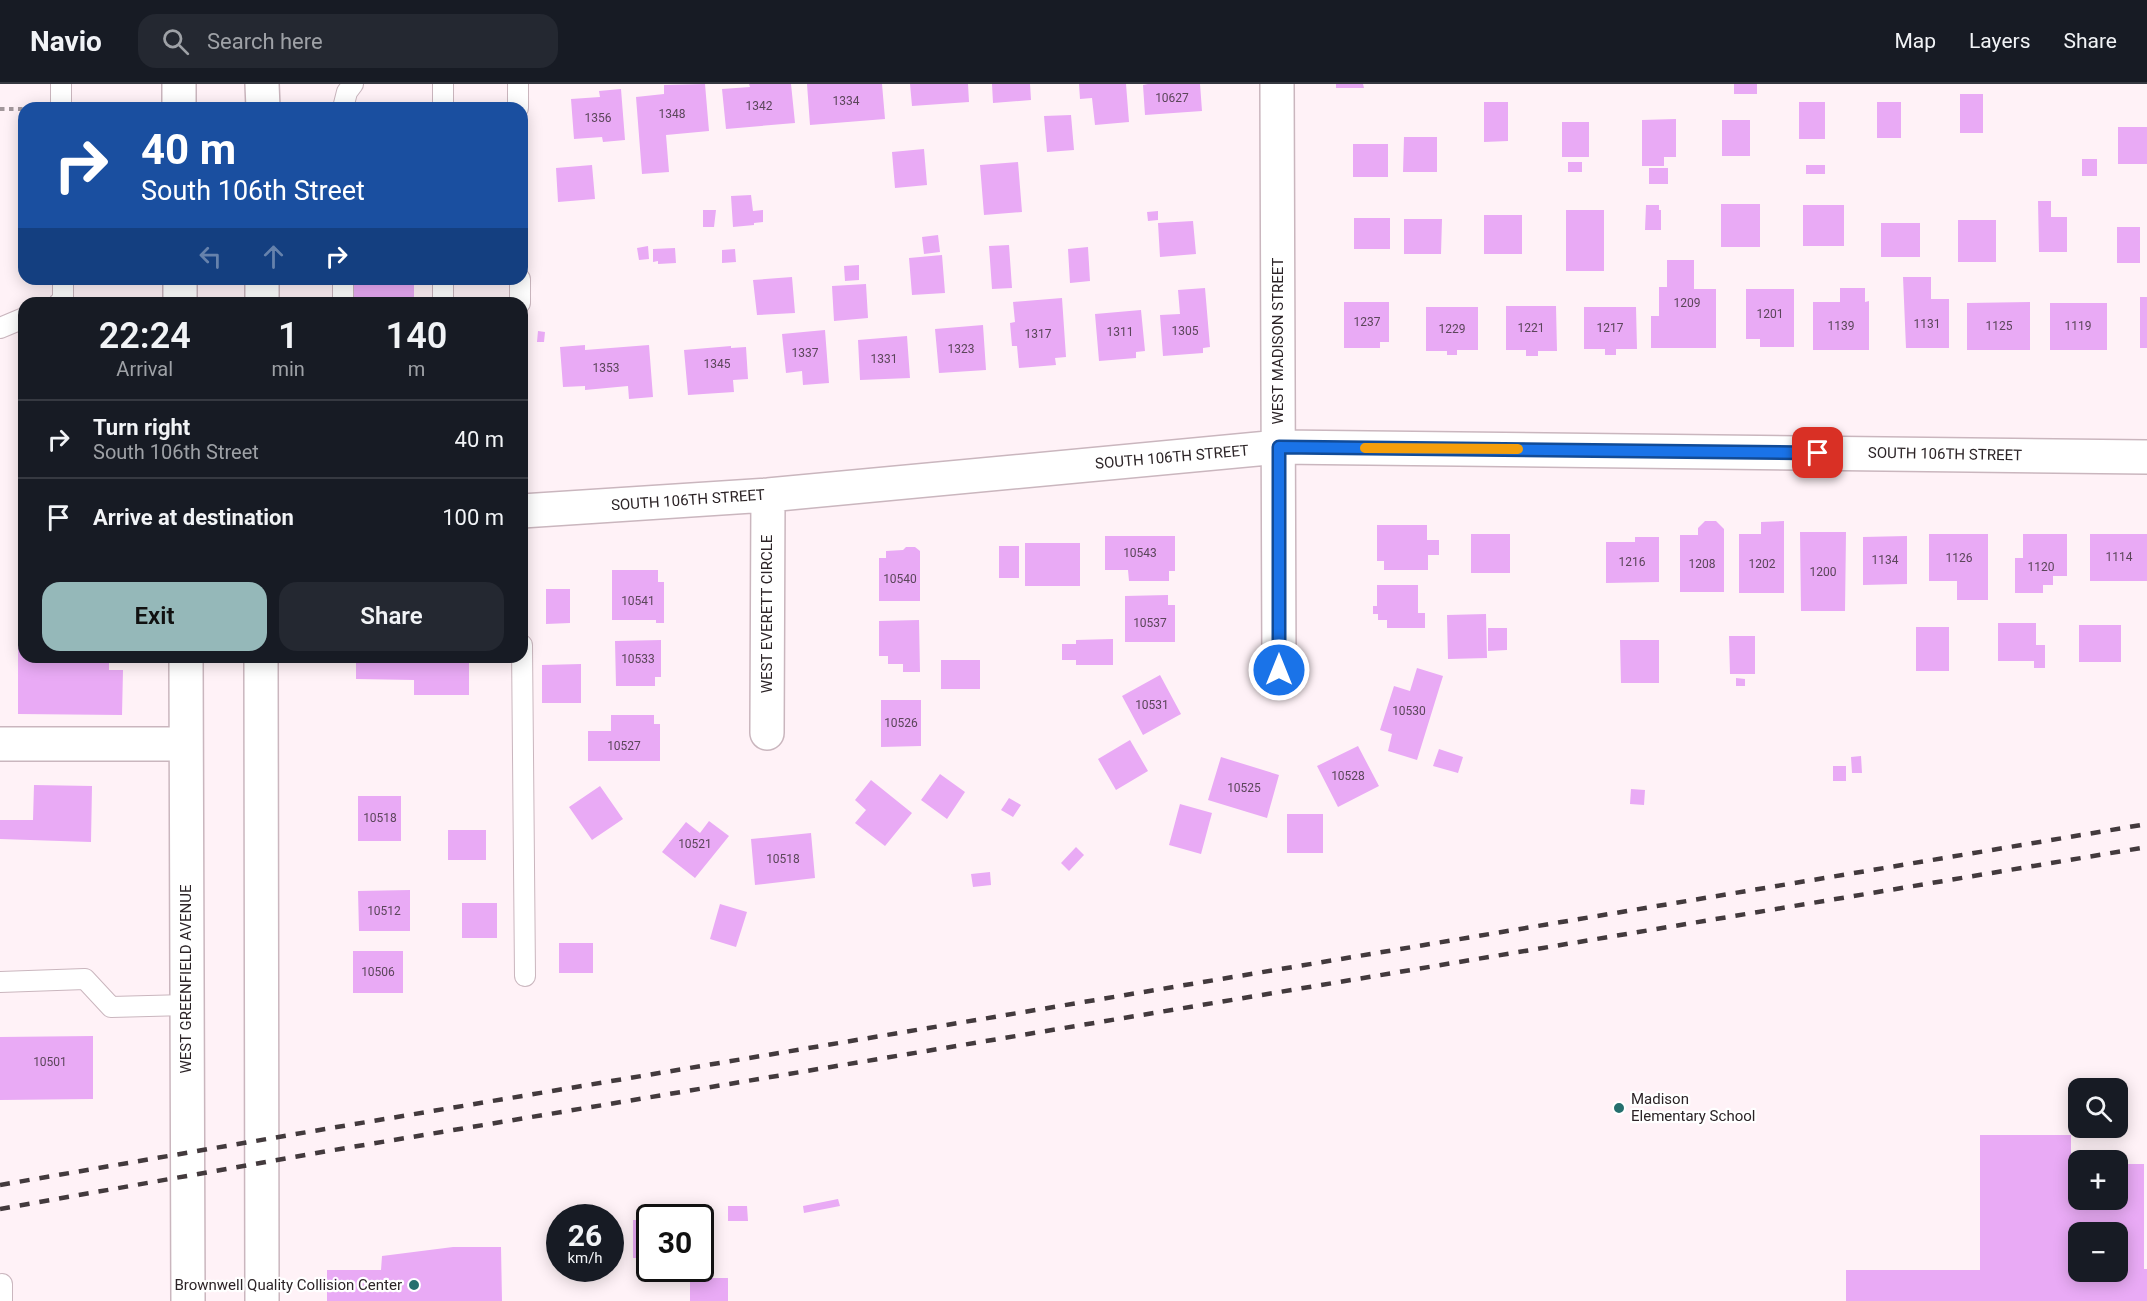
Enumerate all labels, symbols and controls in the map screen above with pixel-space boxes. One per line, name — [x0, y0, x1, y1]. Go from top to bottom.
search box — [138, 14, 558, 68]
text: Navio — [30, 25, 102, 58]
icon: search — [159, 25, 192, 58]
text: Search here — [207, 29, 323, 54]
text: Map — [1894, 29, 1936, 53]
text: Layers — [1969, 29, 2030, 53]
text: Share — [2063, 29, 2117, 53]
house number: 10627 — [1155, 91, 1189, 105]
house number: 1334 — [833, 94, 860, 108]
house number: 1342 — [746, 99, 773, 113]
house number: 1348 — [659, 107, 686, 121]
house number: 1356 — [585, 111, 612, 125]
text: 40 m — [141, 125, 236, 174]
icon: right — [42, 126, 120, 204]
text: South 106th Street — [141, 175, 365, 207]
icon: left — [194, 240, 227, 273]
icon: ahead — [257, 240, 290, 273]
icon: right — [320, 240, 353, 273]
street label: WEST MADISON STREET — [1269, 257, 1287, 424]
house number: 1209 — [1674, 296, 1700, 310]
house number: 1201 — [1757, 307, 1783, 321]
text: 22:24 — [99, 315, 191, 357]
text: 1 — [278, 315, 298, 357]
text: 140 — [386, 315, 447, 357]
house number: 1237 — [1354, 315, 1381, 329]
house number: 1131 — [1914, 317, 1940, 331]
house number: 1139 — [1828, 319, 1854, 333]
house number: 1125 — [1986, 319, 2013, 333]
house number: 1119 — [2065, 319, 2091, 333]
house number: 1221 — [1518, 321, 1544, 335]
house number: 1217 — [1597, 321, 1624, 335]
house number: 1229 — [1439, 322, 1465, 336]
house number: 1305 — [1172, 324, 1199, 338]
house number: 1311 — [1107, 325, 1133, 339]
house number: 1317 — [1025, 327, 1052, 341]
house number: 1323 — [948, 342, 974, 356]
house number: 1337 — [792, 346, 819, 360]
house number: 1331 — [871, 352, 897, 366]
text: Arrival — [116, 357, 173, 381]
text: min — [271, 357, 305, 381]
text: m — [408, 357, 425, 381]
house number: 1345 — [704, 357, 731, 371]
house number: 1353 — [593, 361, 619, 375]
text: Turn right — [93, 415, 190, 440]
icon: right — [42, 423, 75, 456]
text: 40 m — [455, 427, 504, 452]
pin — [1792, 427, 1843, 478]
icon: arrive — [1801, 436, 1834, 469]
text: South 106th Street — [93, 440, 259, 464]
street label: SOUTH 106TH STREET — [1094, 441, 1250, 473]
street label: SOUTH 106TH STREET — [1868, 444, 2022, 464]
street label: SOUTH 106TH STREET — [610, 486, 766, 514]
icon: arrive — [42, 501, 75, 534]
text: Arrive at destination — [93, 505, 294, 530]
text: 100 m — [442, 505, 504, 530]
street label: WEST EVERETT CIRCLE — [758, 534, 776, 693]
house number: 10543 — [1123, 546, 1157, 560]
house number: 1114 — [2106, 550, 2133, 564]
house number: 1126 — [1946, 551, 1973, 565]
house number: 1134 — [1872, 553, 1899, 567]
house number: 1216 — [1619, 555, 1646, 569]
house number: 1208 — [1689, 557, 1716, 571]
house number: 1202 — [1749, 557, 1776, 571]
house number: 1120 — [2028, 560, 2055, 574]
house number: 1200 — [1810, 565, 1837, 579]
house number: 10540 — [883, 572, 917, 586]
button: Exit — [42, 582, 267, 651]
button: Share — [279, 582, 504, 651]
house number: 10541 — [621, 594, 655, 608]
house number: 10537 — [1133, 616, 1167, 630]
position arrow — [1247, 638, 1311, 702]
house number: 10533 — [621, 652, 655, 666]
house number: 10531 — [1135, 698, 1169, 712]
house number: 10530 — [1392, 704, 1426, 718]
house number: 10526 — [884, 716, 918, 730]
house number: 10527 — [607, 739, 641, 753]
house number: 10528 — [1331, 769, 1365, 783]
house number: 10525 — [1227, 781, 1261, 795]
house number: 10518 — [363, 811, 397, 825]
house number: 10521 — [678, 837, 712, 851]
house number: 10518 — [766, 852, 800, 866]
street label: WEST GREENFIELD AVENUE — [177, 884, 195, 1074]
house number: 10512 — [367, 904, 401, 918]
house number: 10506 — [361, 965, 395, 979]
house number: 10501 — [33, 1055, 67, 1069]
map controls — [2068, 1078, 2128, 1282]
button: search — [2068, 1078, 2128, 1138]
place label: Madison Elementary School — [1631, 1090, 1755, 1125]
marker: Madison Elementary School — [1612, 1101, 1626, 1115]
button: + — [2068, 1150, 2128, 1210]
speed limit sign: 30 — [636, 1204, 714, 1282]
text: 26 — [568, 1218, 602, 1253]
button: − — [2068, 1222, 2128, 1282]
text: km/h — [567, 1249, 603, 1267]
place label: Brownwell Quality Collision Center — [174, 1276, 402, 1294]
marker: Brownwell Quality Collision Center — [407, 1278, 421, 1292]

